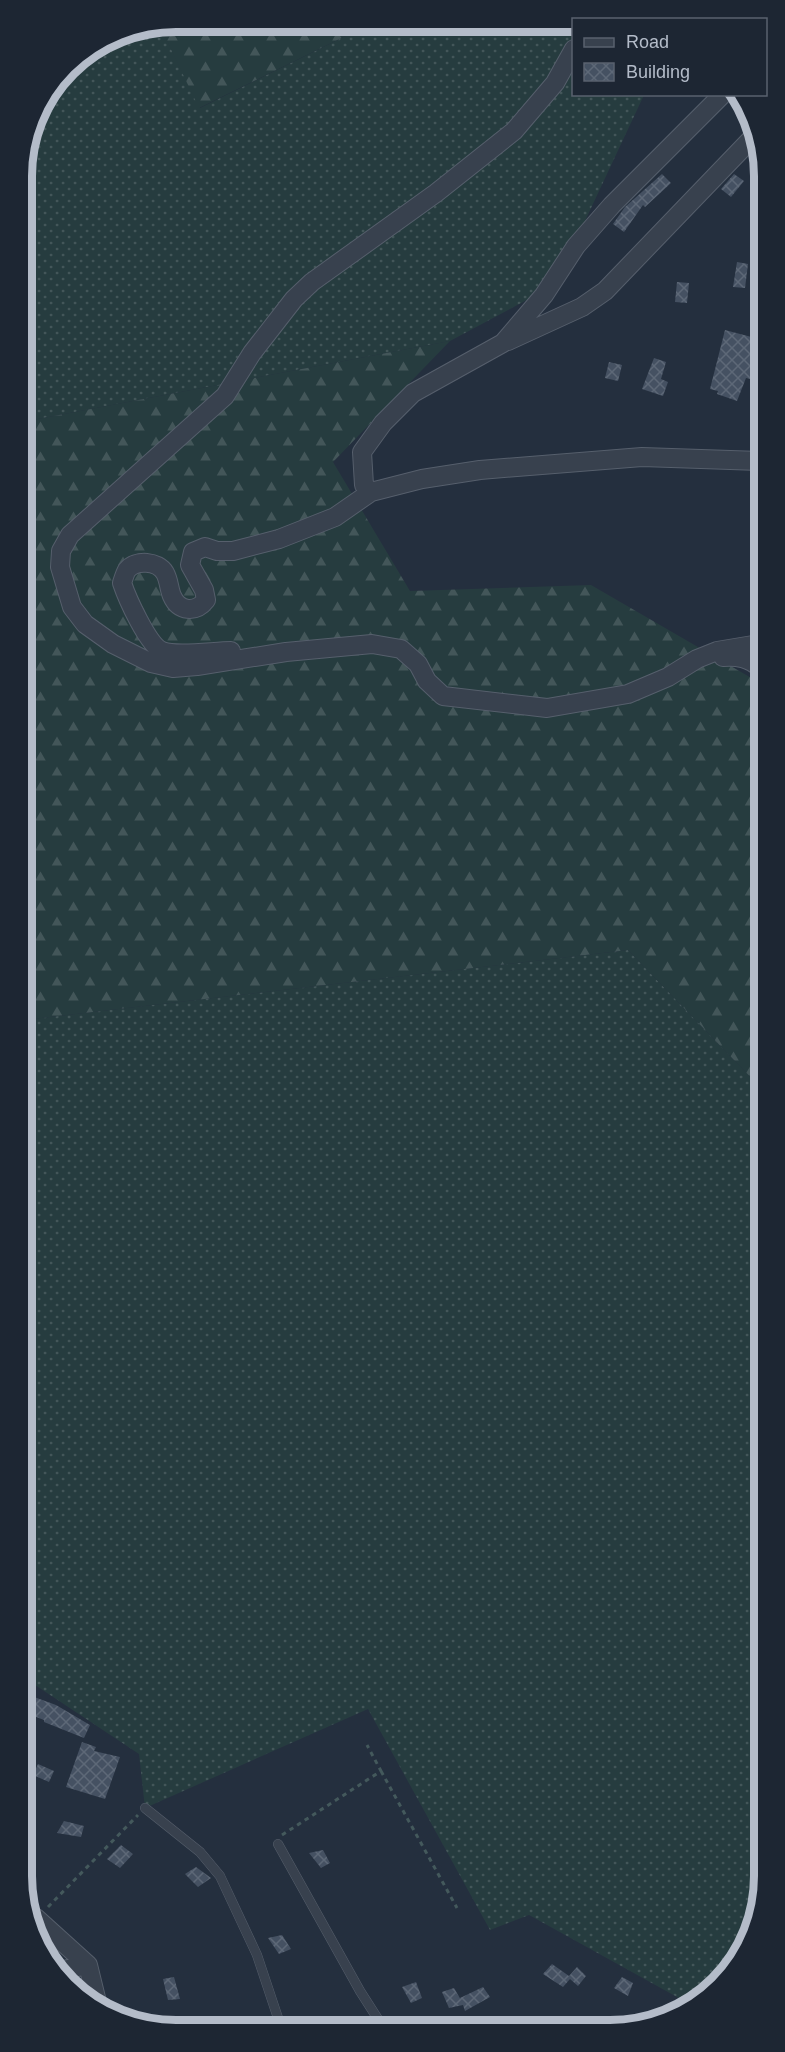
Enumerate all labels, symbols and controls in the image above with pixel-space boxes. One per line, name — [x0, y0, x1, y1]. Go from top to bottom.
legend — [572, 18, 767, 96]
text: Road — [626, 32, 669, 52]
text: Building — [626, 62, 690, 82]

